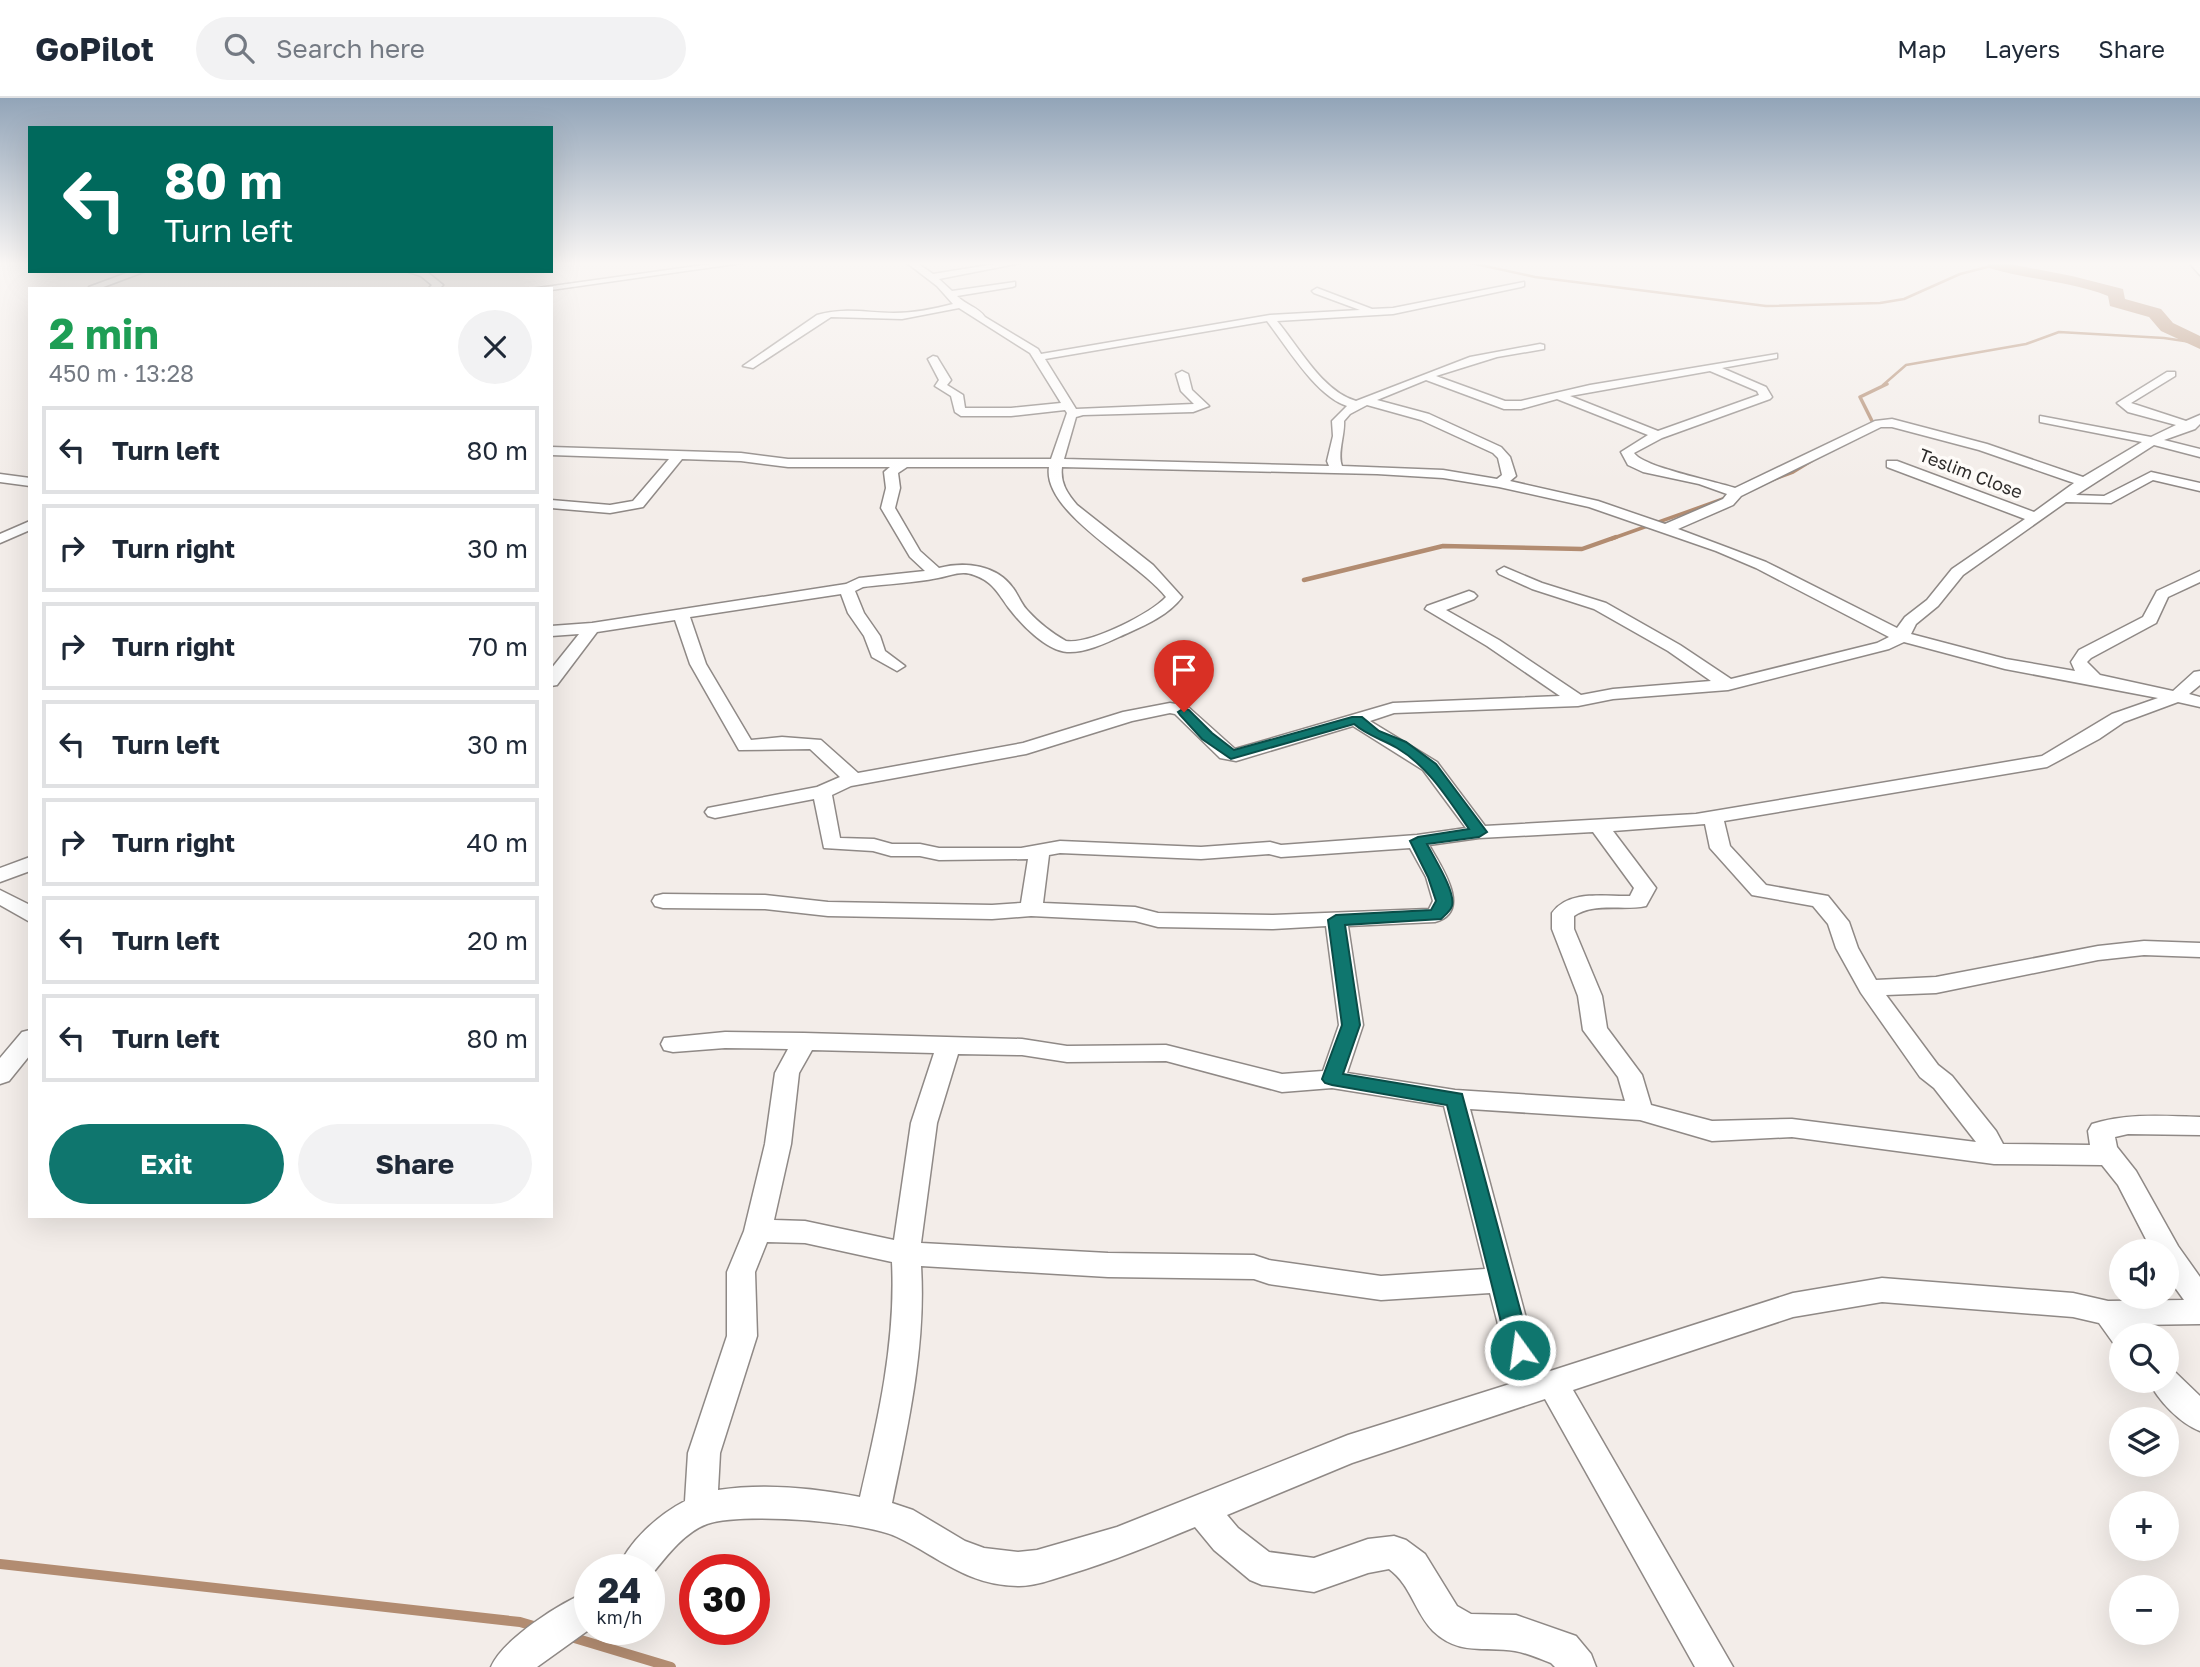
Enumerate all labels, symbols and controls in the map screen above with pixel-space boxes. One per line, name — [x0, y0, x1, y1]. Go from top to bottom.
search box — [196, 17, 686, 80]
text: GoPilot — [35, 29, 154, 68]
icon: search — [220, 29, 258, 67]
text: Search here — [276, 33, 425, 64]
text: Map — [1897, 34, 1946, 63]
text: Layers — [1984, 34, 2060, 63]
text: Share — [2098, 34, 2165, 63]
text: 80 m — [164, 151, 282, 210]
icon: left — [49, 154, 140, 245]
text: Turn left — [164, 211, 293, 249]
text: 2 min — [49, 308, 159, 358]
button: close — [458, 310, 532, 384]
text: 450 m · 13:28 — [49, 359, 194, 387]
icon: left — [53, 431, 91, 469]
text: Turn left — [112, 435, 220, 466]
text: 80 m — [467, 435, 528, 466]
street label: Teslim Close — [1916, 443, 2026, 503]
icon: right — [53, 529, 91, 567]
text: Turn right — [112, 533, 235, 564]
text: 30 m — [467, 533, 528, 564]
icon: right — [53, 627, 91, 665]
text: Turn right — [112, 631, 235, 662]
text: 70 m — [469, 631, 528, 662]
pin — [1154, 640, 1214, 712]
icon: arrive — [1165, 651, 1203, 689]
icon: left — [53, 725, 91, 763]
text: Turn left — [112, 729, 220, 760]
text: 30 m — [467, 729, 528, 760]
icon: right — [53, 823, 91, 861]
text: Turn right — [112, 827, 235, 858]
text: 40 m — [467, 827, 528, 858]
icon: left — [53, 921, 91, 959]
text: Turn left — [112, 925, 220, 956]
text: 20 m — [467, 925, 528, 956]
icon: left — [53, 1019, 91, 1057]
text: Turn left — [112, 1023, 220, 1054]
text: 80 m — [467, 1023, 528, 1054]
button: Exit — [49, 1124, 284, 1204]
button: Share — [298, 1124, 532, 1204]
map controls — [2109, 1239, 2179, 1645]
button: sound — [2109, 1239, 2179, 1309]
position arrow — [1483, 1313, 1557, 1387]
button: search — [2109, 1323, 2179, 1393]
button: layers — [2109, 1407, 2179, 1477]
button: + — [2109, 1491, 2179, 1561]
speed limit sign: 30 — [679, 1554, 770, 1645]
text: 24 — [598, 1569, 641, 1611]
button: − — [2109, 1575, 2179, 1645]
text: km/h — [597, 1606, 642, 1628]

